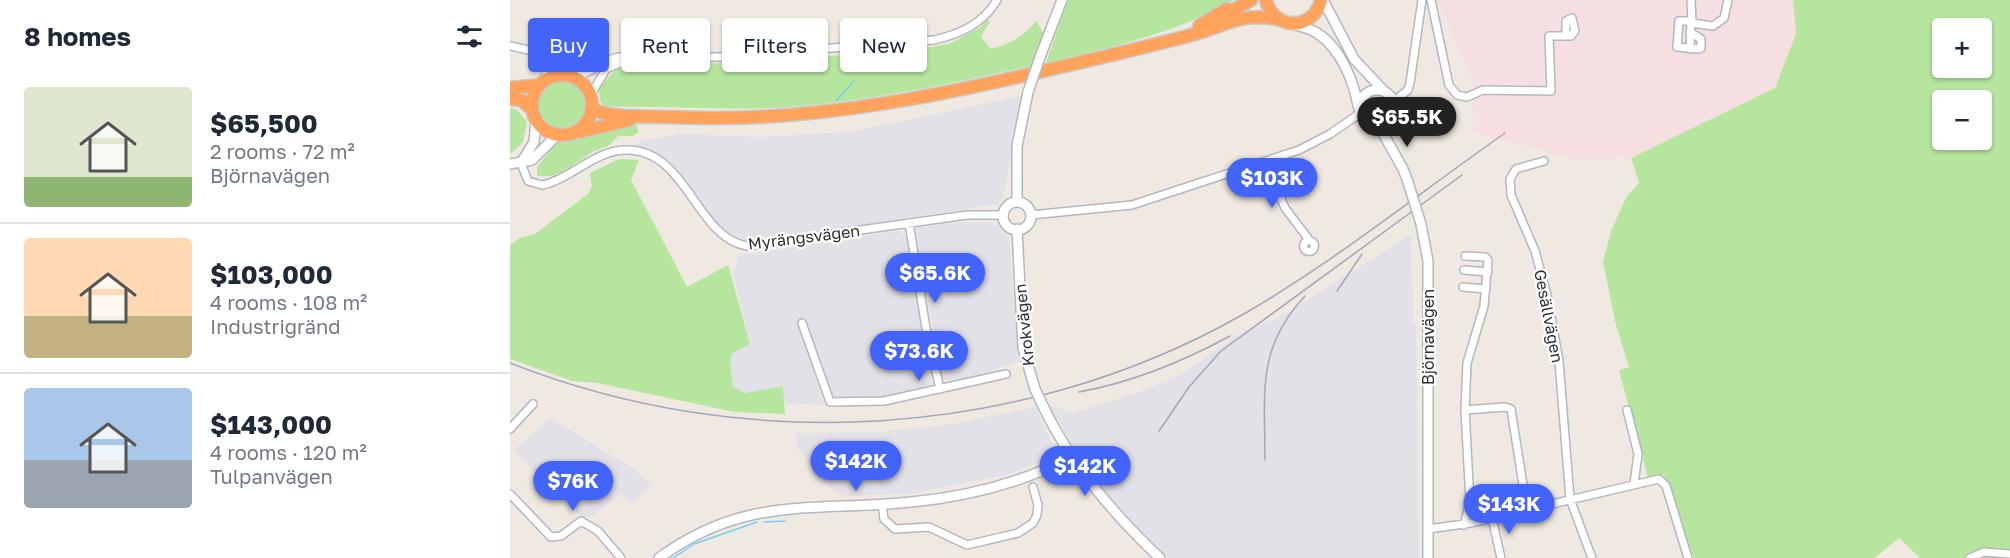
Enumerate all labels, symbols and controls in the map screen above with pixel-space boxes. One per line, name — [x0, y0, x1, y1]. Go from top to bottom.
chip: Buy — [528, 18, 609, 72]
chip: Rent — [621, 18, 710, 72]
chip: Filters — [722, 18, 828, 72]
chip: New — [840, 18, 927, 72]
map controls — [1932, 18, 1992, 150]
button: + — [1932, 18, 1992, 78]
icon: filters — [453, 20, 486, 53]
text: 8 homes — [24, 21, 131, 52]
button: − — [1932, 90, 1992, 150]
pin: $65.5K — [1358, 97, 1456, 148]
text: $65.5K — [1371, 104, 1443, 128]
text: $65,500 — [210, 108, 318, 139]
icon: home — [72, 111, 144, 183]
text: 2 rooms · 72 m² — [210, 139, 355, 163]
pin: $103K — [1230, 158, 1314, 209]
text: Björnavägen — [210, 163, 330, 187]
text: $103K — [1240, 165, 1304, 189]
street label: Myrängsvägen — [747, 220, 861, 254]
pin: $65.6K — [886, 253, 984, 304]
text: $103,000 — [210, 259, 333, 290]
text: $65.6K — [899, 260, 971, 284]
icon: home — [72, 262, 144, 334]
street label: Gesällvägen — [1530, 268, 1568, 364]
street label: Krokvägen — [1010, 283, 1038, 367]
street label: Björnavägen — [1418, 289, 1438, 385]
text: 4 rooms · 108 m² — [210, 290, 367, 314]
text: Industrigränd — [210, 314, 341, 338]
pin: $73.6K — [870, 331, 968, 382]
text: $73.6K — [884, 338, 954, 362]
text: $143,000 — [210, 409, 332, 440]
icon: home — [72, 412, 144, 484]
text: 4 rooms · 120 m² — [210, 440, 367, 464]
pin: $142K — [814, 441, 898, 492]
pin: $142K — [1043, 446, 1127, 497]
text: $142K — [825, 448, 887, 472]
text: $142K — [1054, 453, 1116, 477]
pin: $76K — [537, 461, 609, 512]
text: Tulpanvägen — [210, 464, 333, 488]
text: $76K — [547, 468, 599, 492]
pin: $143K — [1467, 484, 1551, 535]
text: $143K — [1478, 491, 1540, 515]

